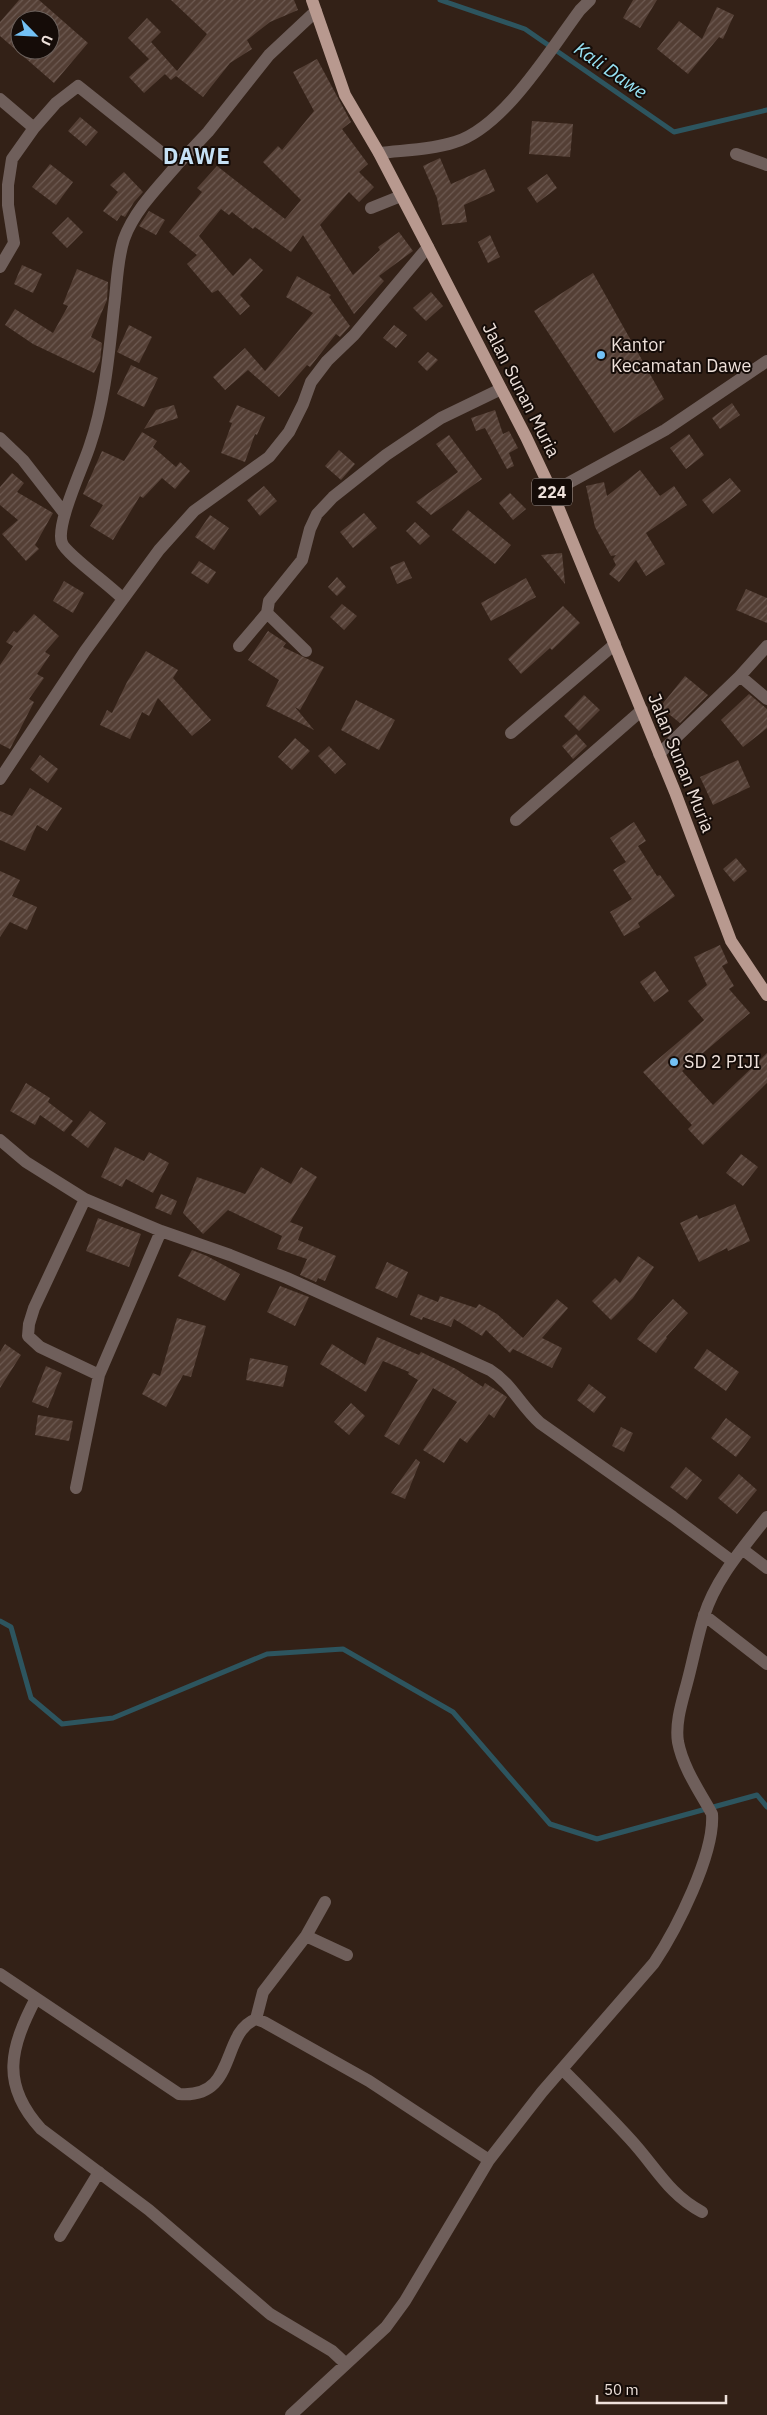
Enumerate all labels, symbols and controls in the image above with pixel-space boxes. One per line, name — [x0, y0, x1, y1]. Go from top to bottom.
north arrow — [10, 10, 60, 60]
text: U — [37, 32, 57, 48]
water label: Kali Dawe — [570, 36, 652, 104]
district label: DAWE — [163, 141, 231, 170]
street label: Jalan Sunan Muria — [478, 318, 566, 461]
place label: Kantor Kecamatan Dawe — [611, 333, 752, 377]
marker: Kantor Kecamatan Dawe — [595, 349, 607, 361]
road number: 224 — [532, 478, 572, 506]
street label: Jalan Sunan Muria — [643, 690, 720, 836]
place label: SD 2 PIJI — [684, 1050, 760, 1073]
marker: SD 2 PIJI — [668, 1056, 680, 1068]
scale bar — [597, 2372, 726, 2404]
text: 50 m — [604, 2380, 639, 2399]

